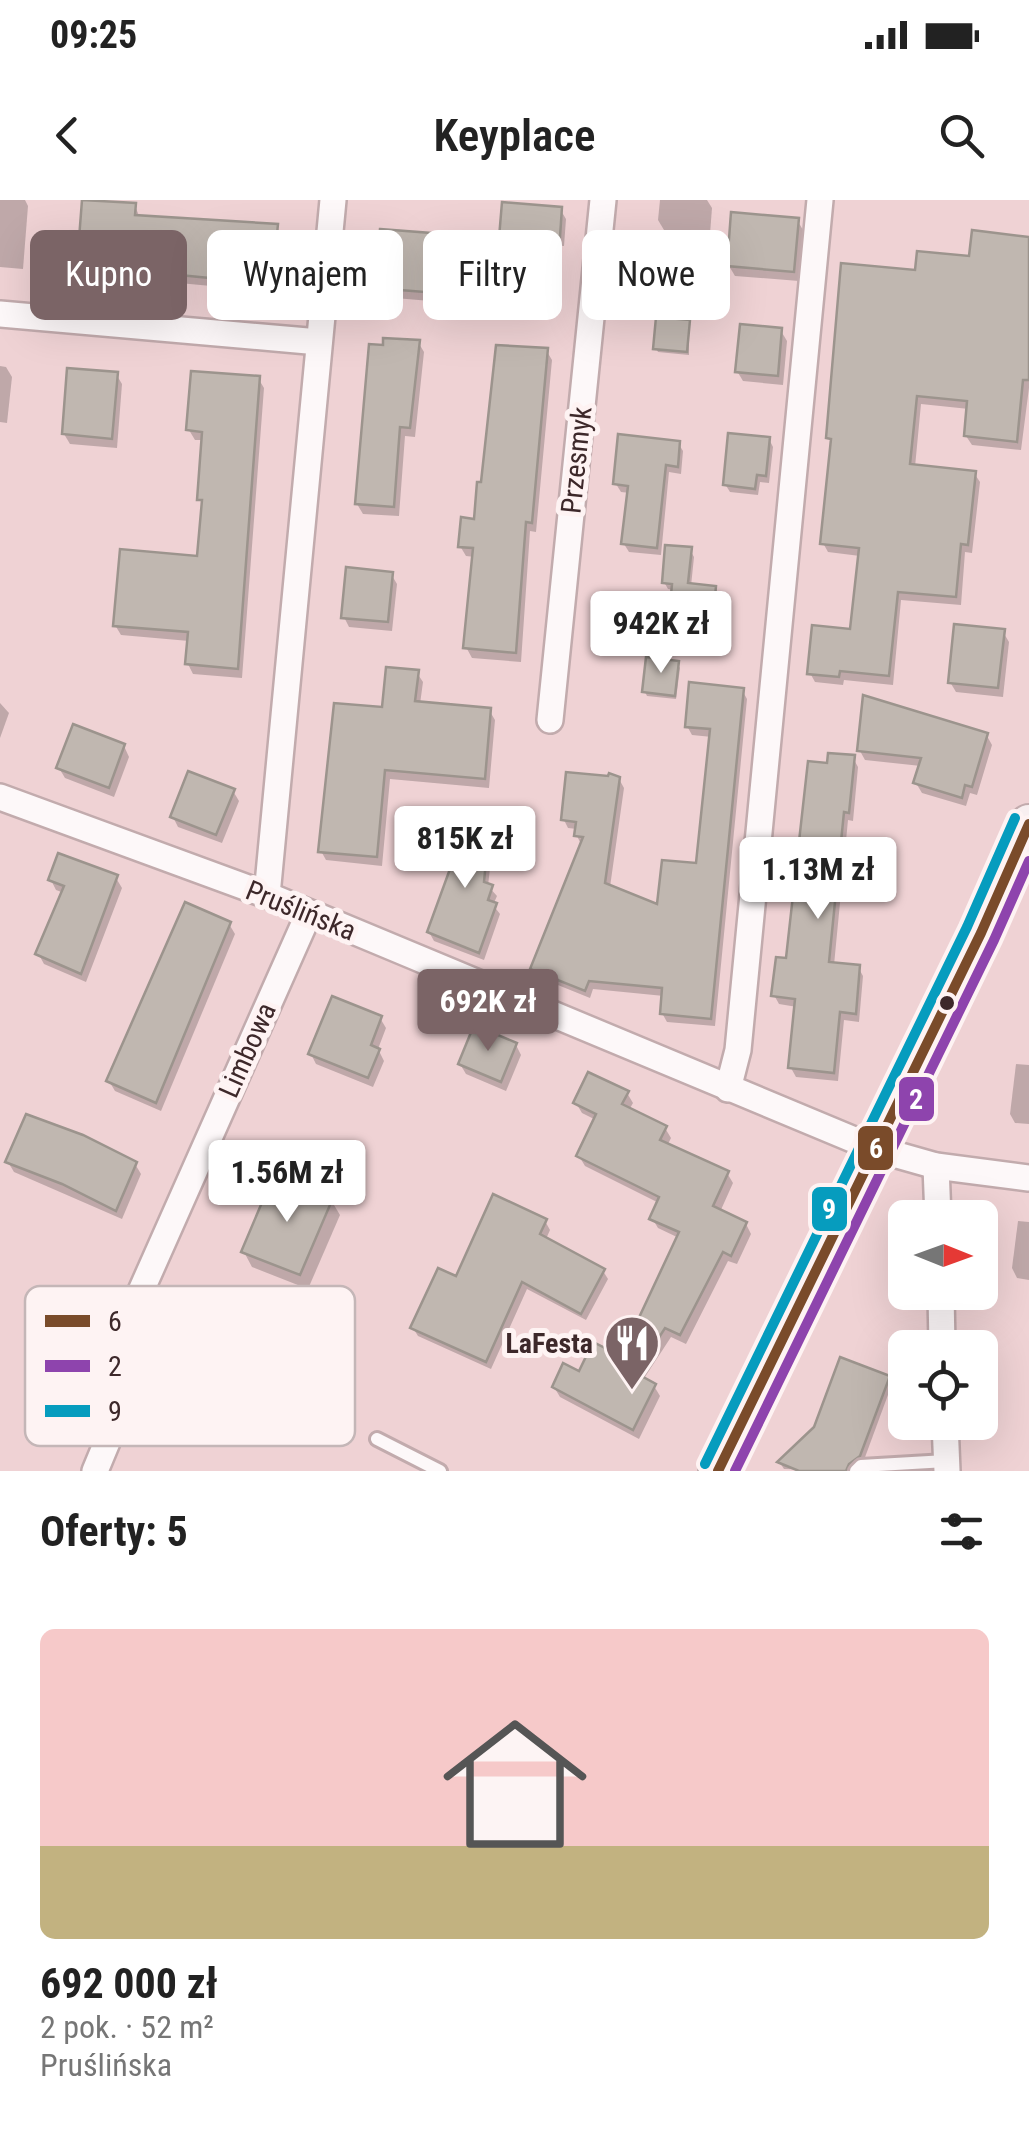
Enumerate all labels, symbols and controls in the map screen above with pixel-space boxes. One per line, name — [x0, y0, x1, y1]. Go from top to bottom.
text: 09:25 — [50, 13, 137, 57]
icon: back — [40, 108, 95, 163]
icon: search — [934, 108, 989, 163]
text: Keyplace — [434, 109, 595, 162]
chip: Kupno — [30, 230, 187, 320]
chip: Wynajem — [207, 230, 403, 320]
chip: Filtry — [423, 230, 562, 320]
chip: Nowe — [582, 230, 730, 320]
street label: Przesmyk — [554, 405, 599, 515]
pin: 942K zł — [569, 591, 753, 676]
text: 942K zł — [612, 604, 710, 642]
pin: 815K zł — [373, 806, 557, 891]
text: 815K zł — [416, 819, 514, 857]
pin: 1.13M zł — [715, 837, 921, 922]
text: 1.13M zł — [761, 850, 875, 888]
street label: Pruślińska — [241, 874, 361, 947]
pin: 692K zł — [396, 969, 580, 1054]
text: 692K zł — [439, 982, 537, 1020]
unlabelled marker — [937, 993, 957, 1013]
street label: Limbowa — [212, 998, 283, 1103]
line badge: 2 — [897, 1075, 936, 1123]
text: 2 — [909, 1083, 923, 1116]
line badge: 6 — [856, 1124, 895, 1172]
text: 6 — [869, 1132, 883, 1165]
pin: 1.56M zł — [184, 1140, 390, 1225]
text: 1.56M zł — [230, 1153, 344, 1191]
line badge: 9 — [810, 1185, 849, 1233]
text: 9 — [822, 1193, 836, 1226]
north arrow — [888, 1200, 998, 1310]
map controls — [888, 1200, 998, 1440]
legend — [25, 1286, 355, 1446]
text: 6 — [108, 1305, 122, 1338]
restaurant icon: LaFesta — [602, 1313, 662, 1392]
place label: LaFesta — [505, 1327, 593, 1360]
button: locate — [888, 1330, 998, 1440]
text: 2 — [108, 1350, 122, 1383]
text: 9 — [108, 1395, 122, 1428]
icon: filters — [934, 1504, 989, 1559]
text: Oferty: 5 — [40, 1507, 188, 1556]
icon: home — [425, 1694, 605, 1874]
text: 692 000 zł — [40, 1959, 218, 2008]
text: 2 pok. · 52 m² — [40, 2008, 214, 2046]
text: Pruślińska — [40, 2046, 172, 2084]

